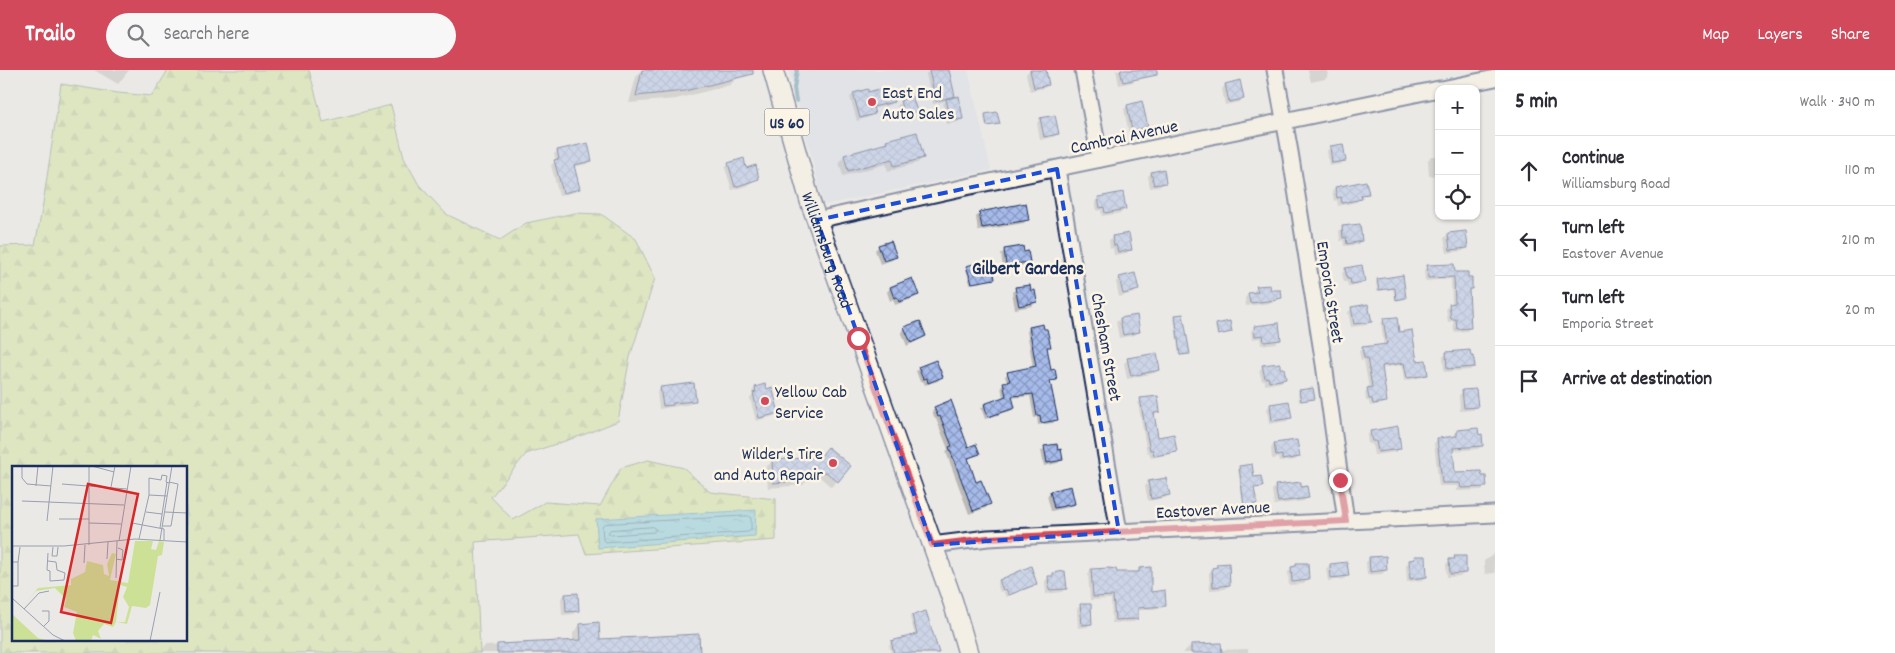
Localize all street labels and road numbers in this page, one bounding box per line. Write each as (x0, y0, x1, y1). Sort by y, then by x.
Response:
road number: US 60 (764, 108, 810, 136)
street label: Cambrai Avenue (1068, 115, 1181, 162)
street label: Williamsburg Road (793, 190, 857, 312)
street label: Emporia Street (1308, 240, 1349, 346)
street label: Chesham Street (1083, 291, 1126, 404)
street label: Eastover Avenue (1155, 496, 1271, 527)

